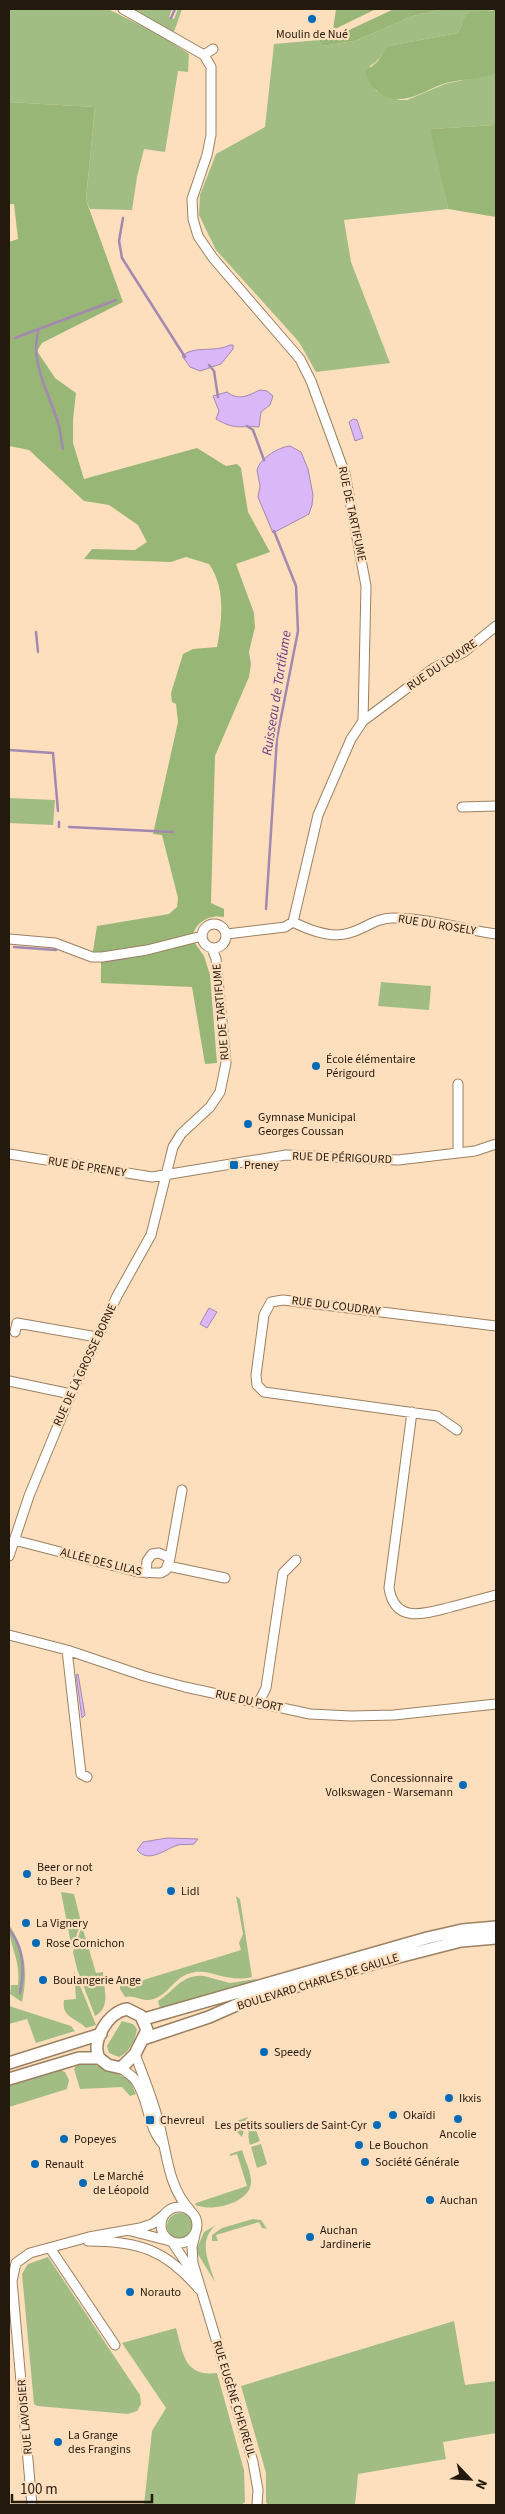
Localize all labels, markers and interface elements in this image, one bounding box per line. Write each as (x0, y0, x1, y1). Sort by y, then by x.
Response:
marker: Moulin de Nué (306, 13, 318, 25)
place label: Moulin de Nué (276, 26, 348, 43)
street label: RUE DE TARTIFUME (334, 465, 370, 563)
water label: Ruisseau de Tartifume (257, 629, 297, 757)
street label: RUE DU LOUVRE (404, 635, 480, 695)
street label: RUE DU ROSELY (397, 910, 478, 940)
street label: RUE DE TARTIFUME (208, 963, 234, 1061)
place label: École élémentaire Périgourd (326, 1051, 416, 1082)
marker: École élémentaire Périgourd (310, 1060, 322, 1072)
place label: Gymnase Municipal Georges Coussan (258, 1109, 356, 1140)
marker: Gymnase Municipal Georges Coussan (242, 1118, 254, 1130)
street label: RUE DE PÉRIGOURD (292, 1148, 392, 1168)
street label: RUE DE PRENEY (47, 1152, 128, 1182)
place label: Preney (244, 1157, 279, 1174)
marker: Preney (228, 1159, 240, 1171)
street label: RUE DU COUDRAY (291, 1292, 382, 1320)
street label: RUE DE LA GROSSE BORNE (49, 1301, 121, 1429)
street label: ALLÉE DES LILAS (58, 1544, 144, 1580)
street label: RUE DU PORT (214, 1686, 285, 1717)
place label: Concessionnaire Volkswagen - Warsemann (325, 1770, 453, 1801)
marker: Concessionnaire Volkswagen - Warsemann (457, 1779, 469, 1791)
place label: Beer or not to Beer ? (37, 1859, 93, 1890)
marker: Beer or not to Beer ? (21, 1868, 33, 1880)
place label: Lidl (181, 1883, 200, 1900)
marker: Lidl (165, 1885, 177, 1897)
place label: La Vignery (36, 1915, 88, 1932)
marker: La Vignery (20, 1917, 32, 1929)
place label: Rose Cornichon (46, 1935, 125, 1952)
marker: Rose Cornichon (30, 1937, 42, 1949)
street label: BOULEVARD CHARLES DE GAULLE (235, 1949, 401, 2015)
place label: Boulangerie Ange (53, 1972, 141, 1989)
marker: Boulangerie Ange (37, 1974, 49, 1986)
place label: Speedy (274, 2044, 312, 2061)
marker: Speedy (258, 2046, 270, 2058)
place label: Ikxis (459, 2090, 481, 2107)
marker: Ikxis (443, 2092, 455, 2104)
place label: Okaïdi (403, 2107, 435, 2124)
marker: Okaïdi (387, 2109, 399, 2121)
place label: Chevreul (160, 2112, 205, 2129)
marker: Ancolie (452, 2113, 464, 2125)
marker: Chevreul (144, 2114, 156, 2126)
place label: Les petits souliers de Saint-Cyr (215, 2117, 368, 2134)
marker: Les petits souliers de Saint-Cyr (371, 2119, 383, 2131)
place label: Ancolie (440, 2126, 476, 2143)
place label: Popeyes (74, 2131, 116, 2148)
marker: Popeyes (58, 2133, 70, 2145)
place label: Le Bouchon (369, 2137, 428, 2154)
marker: Le Bouchon (353, 2139, 365, 2151)
place label: Société Générale (375, 2154, 459, 2171)
place label: Renault (45, 2156, 84, 2173)
marker: Société Générale (359, 2156, 371, 2168)
marker: Renault (29, 2158, 41, 2170)
place label: Le Marché de Léopold (93, 2168, 149, 2199)
marker: Le Marché de Léopold (77, 2177, 89, 2189)
place label: Auchan (440, 2192, 478, 2209)
marker: Auchan (424, 2194, 436, 2206)
place label: Auchan Jardinerie (320, 2222, 371, 2253)
marker: Auchan Jardinerie (304, 2231, 316, 2243)
place label: Norauto (140, 2284, 181, 2301)
marker: Norauto (124, 2286, 136, 2298)
street label: RUE EUGÈNE CHEVREUL (208, 2338, 260, 2460)
street label: RUE LAVOISIER (13, 2379, 37, 2455)
place label: La Grange des Frangins (68, 2427, 131, 2458)
marker: La Grange des Frangins (52, 2436, 64, 2448)
north arrow (445, 2454, 495, 2504)
scale bar (12, 2472, 152, 2504)
text: N (470, 2476, 492, 2493)
text: 100 m (20, 2479, 58, 2500)

